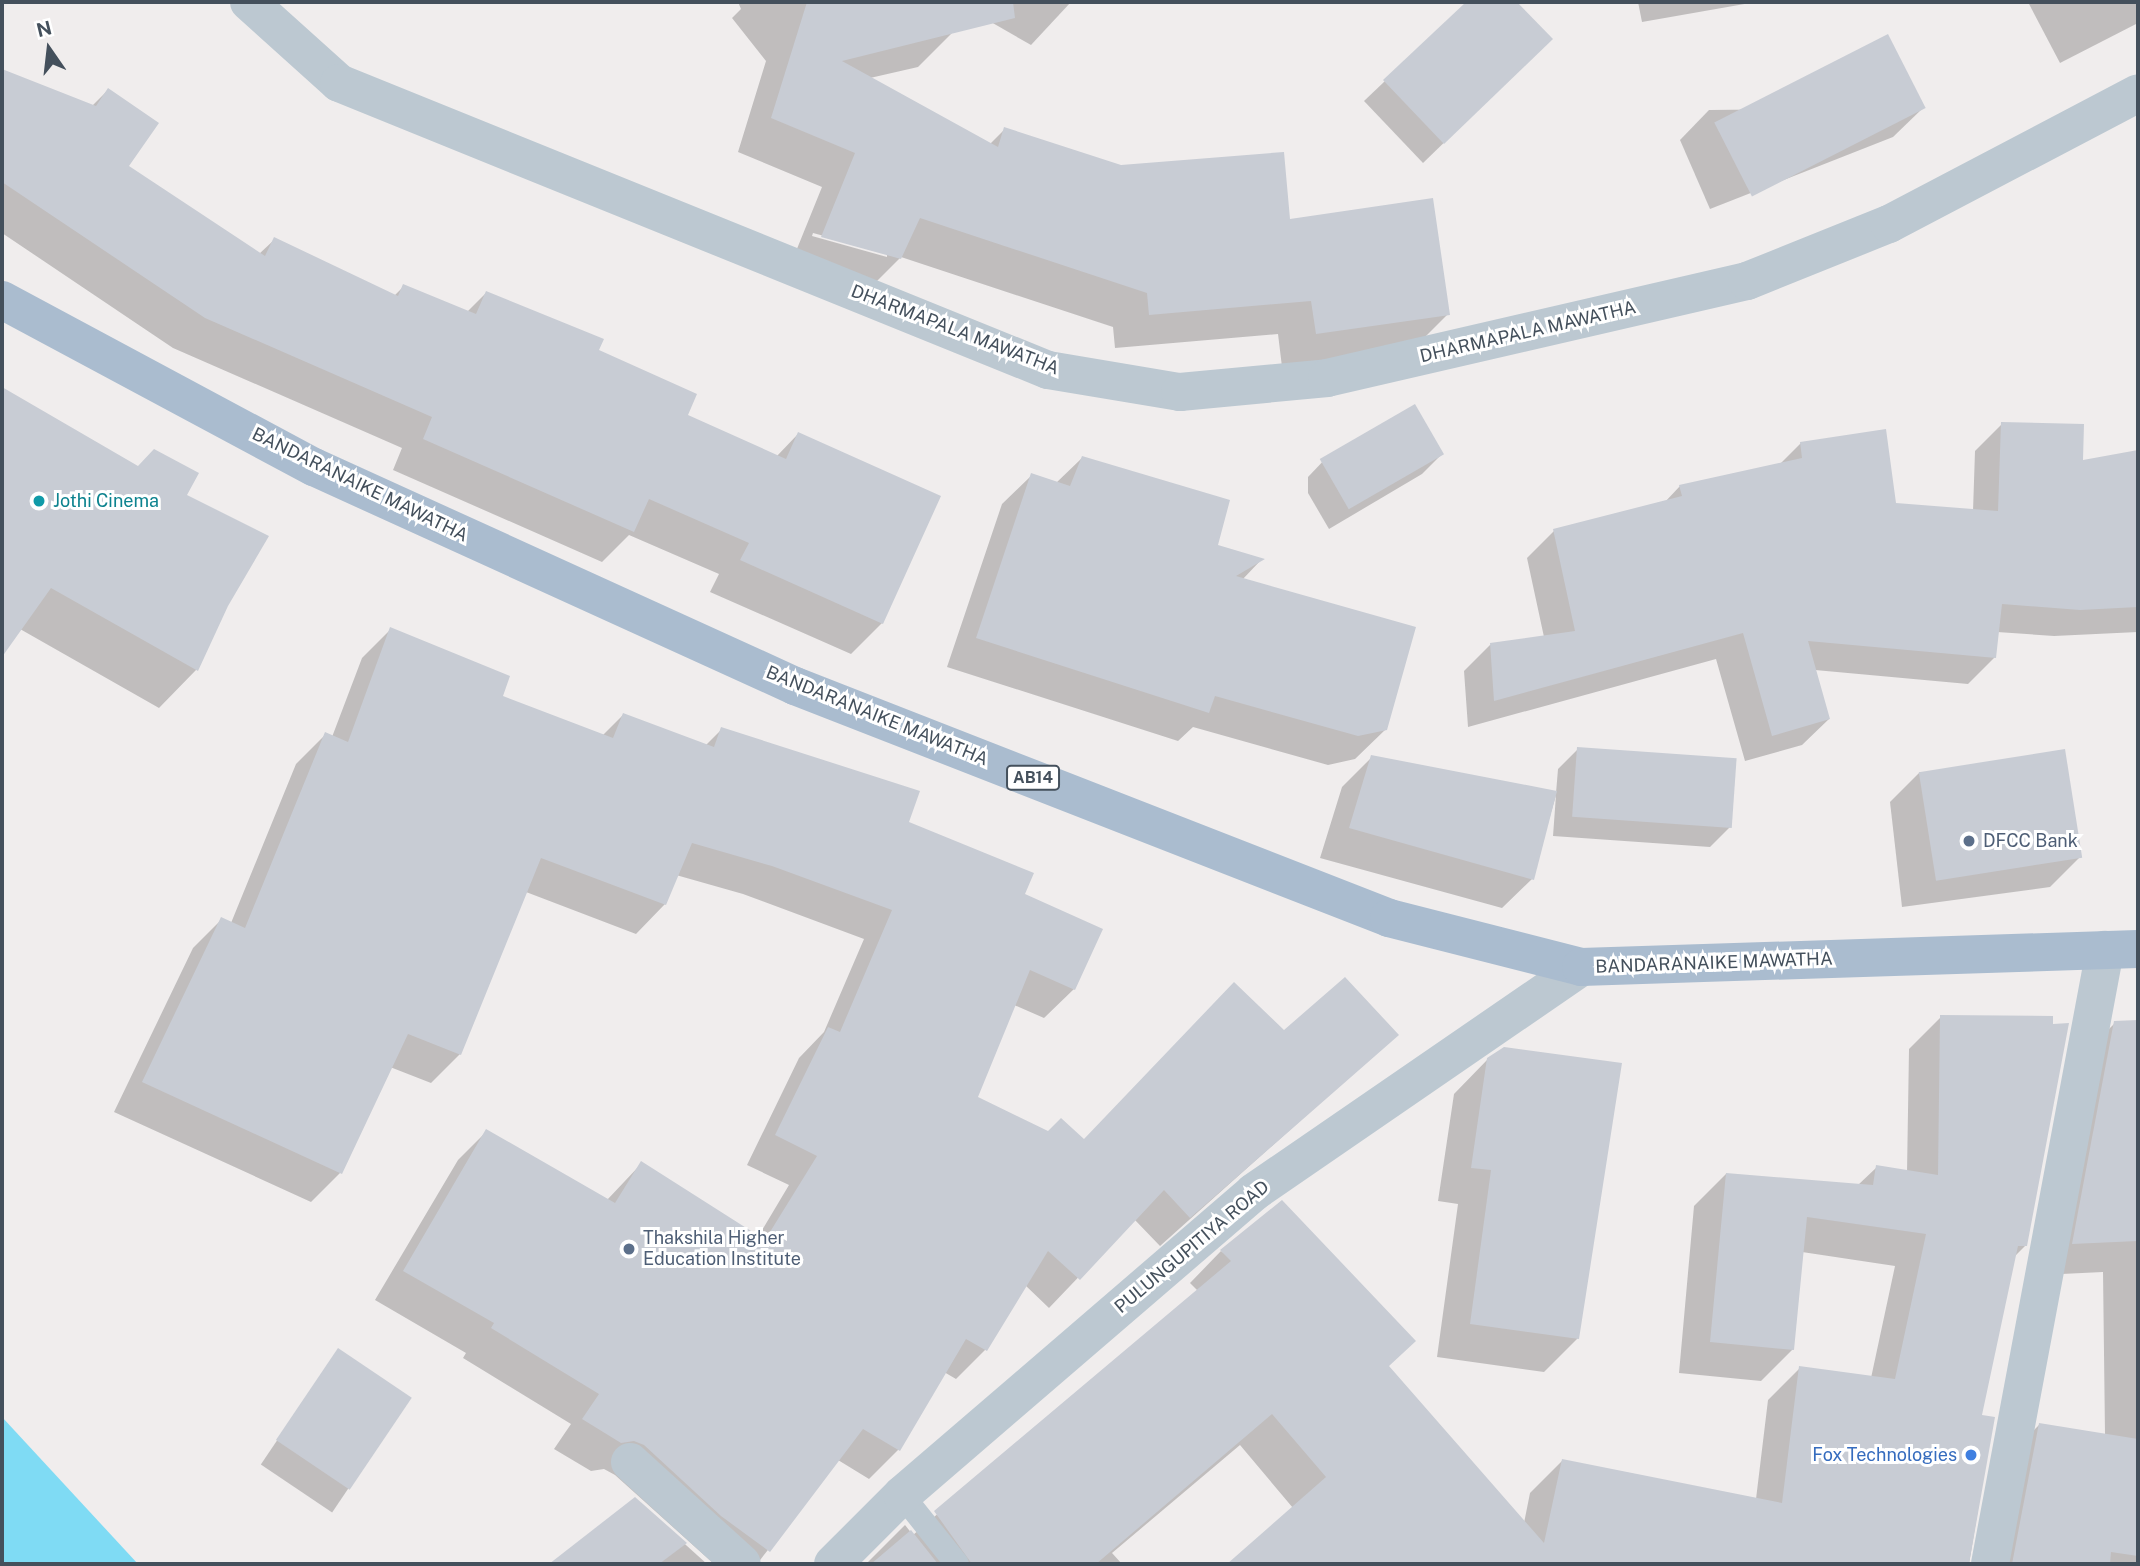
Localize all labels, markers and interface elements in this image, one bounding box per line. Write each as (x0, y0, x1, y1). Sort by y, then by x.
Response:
north arrow (14, 14, 84, 84)
text: N (34, 16, 54, 41)
street label: DHARMAPALA MAWATHA (848, 280, 1062, 380)
street label: DHARMAPALA MAWATHA (1418, 297, 1638, 367)
street label: BANDARANAIKE MAWATHA (248, 423, 472, 547)
place label: Jothi Cinema (53, 490, 159, 512)
marker: Jothi Cinema (31, 493, 47, 509)
street label: BANDARANAIKE MAWATHA (763, 661, 991, 771)
road number: AB14 (1005, 765, 1061, 790)
place label: DFCC Bank (1983, 830, 2078, 852)
marker: DFCC Bank (1961, 833, 1977, 849)
street label: BANDARANAIKE MAWATHA (1595, 948, 1833, 978)
street label: PULUNGUPITIYA ROAD (1110, 1176, 1274, 1318)
place label: Thakshila Higher Education Institute (643, 1228, 801, 1270)
marker: Thakshila Higher Education Institute (621, 1241, 637, 1257)
place label: Fox Technologies (1812, 1444, 1957, 1466)
marker: Fox Technologies (1963, 1447, 1979, 1463)

